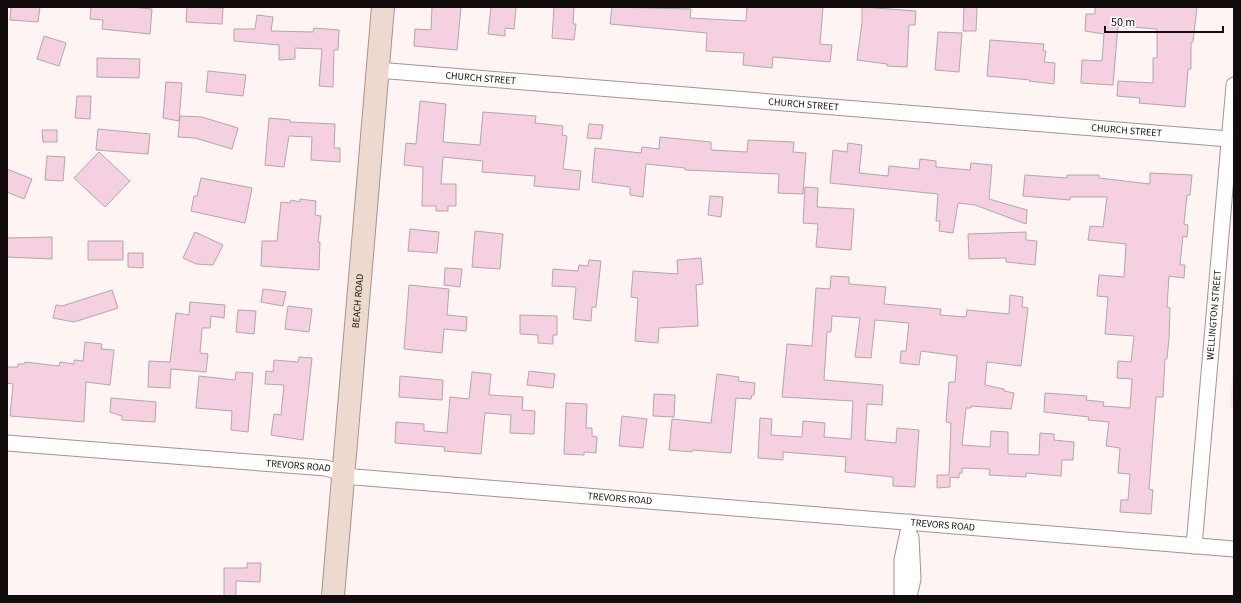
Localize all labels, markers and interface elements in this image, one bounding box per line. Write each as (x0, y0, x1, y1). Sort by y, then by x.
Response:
scale bar (1105, 8, 1223, 34)
text: 50 m (1111, 14, 1135, 31)
street label: CHURCH STREET (445, 69, 517, 88)
street label: CHURCH STREET (768, 95, 840, 114)
street label: CHURCH STREET (1091, 121, 1163, 141)
street label: WELLINGTON STREET (1203, 269, 1225, 361)
street label: BEACH ROAD (349, 273, 367, 329)
street label: TREVORS ROAD (265, 456, 332, 476)
street label: TREVORS ROAD (587, 489, 653, 508)
street label: TREVORS ROAD (910, 516, 976, 535)

